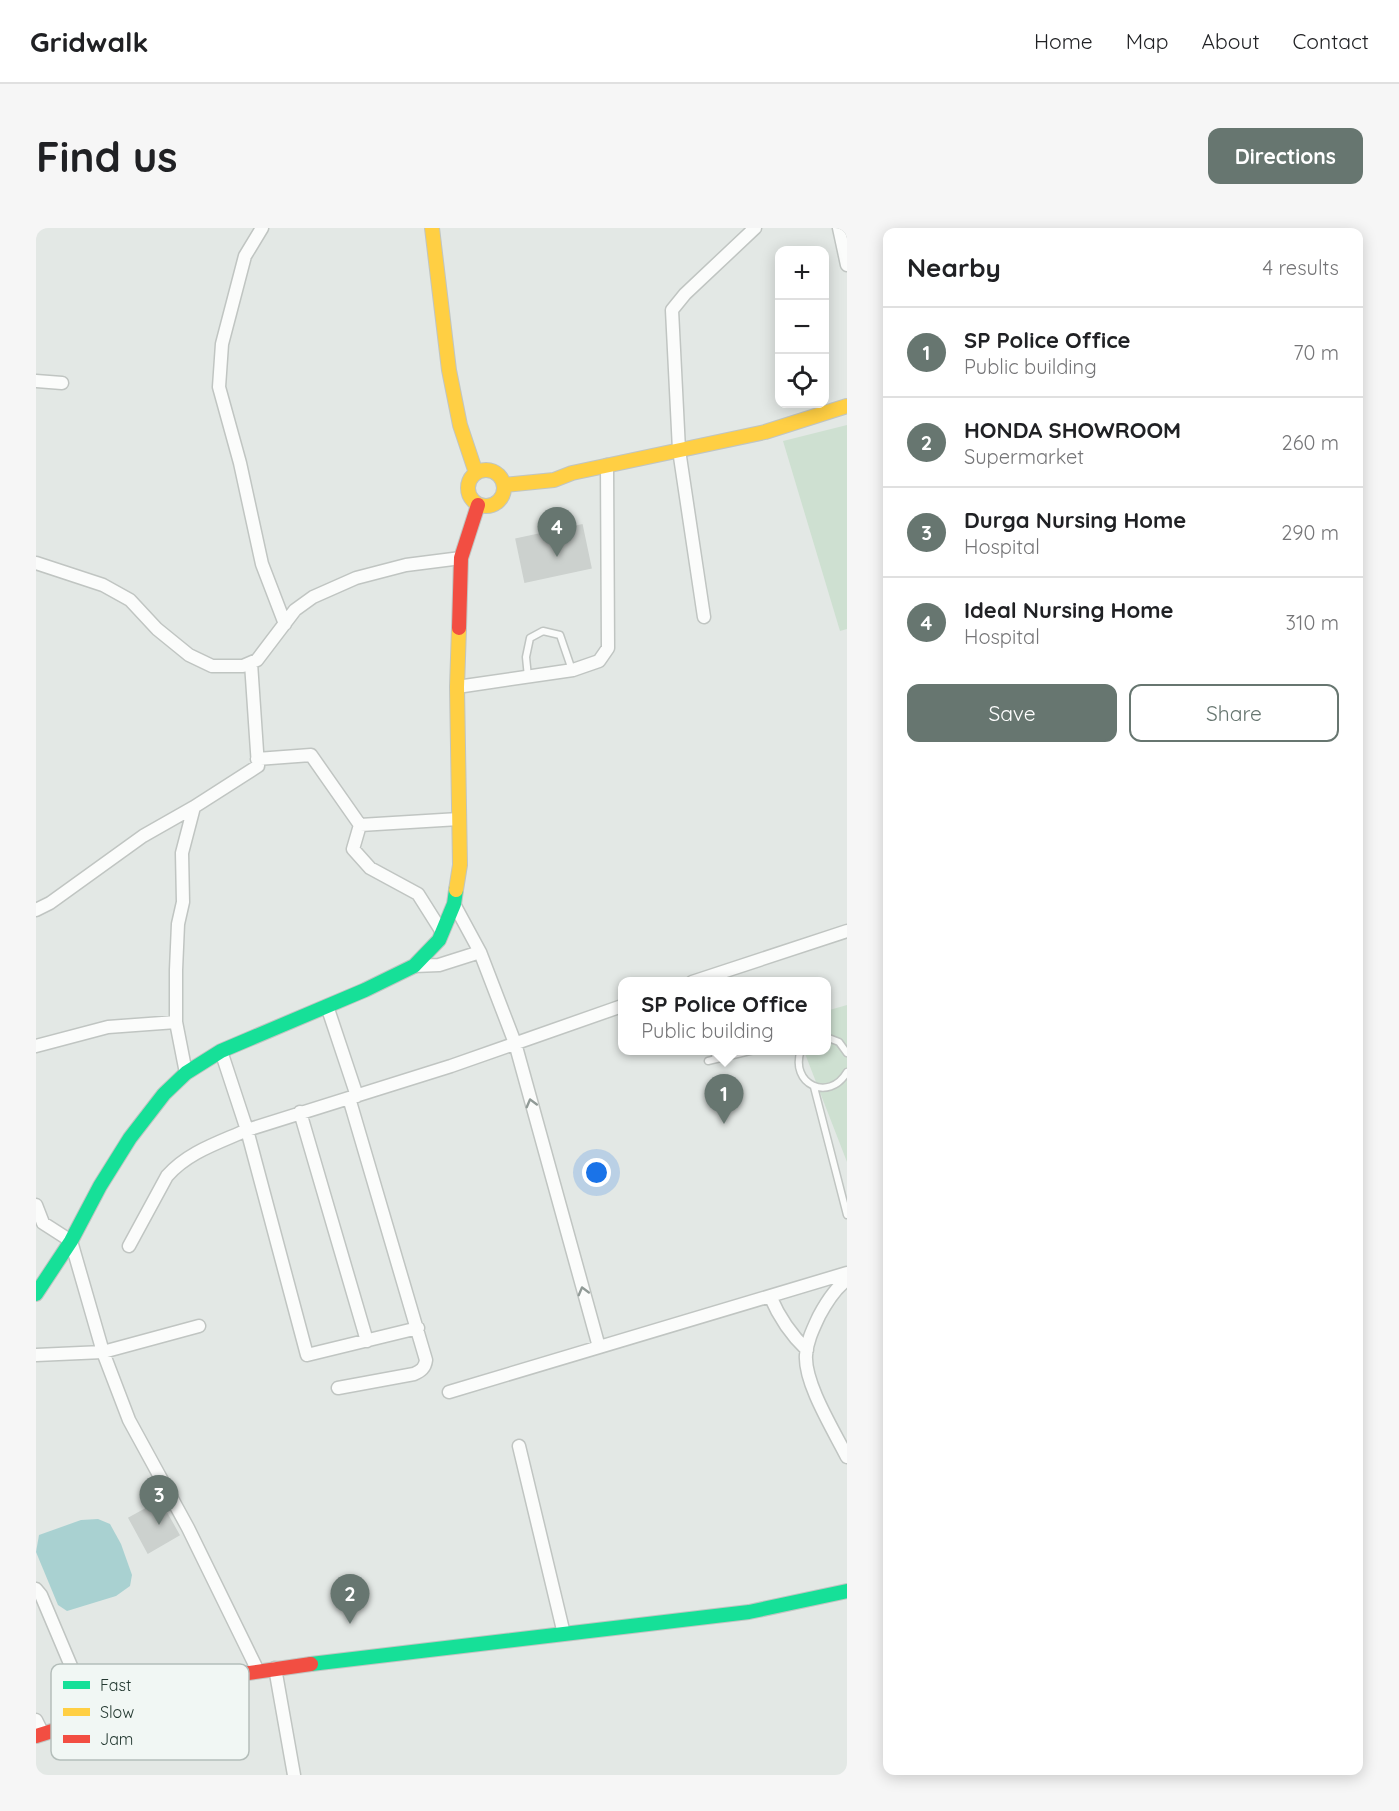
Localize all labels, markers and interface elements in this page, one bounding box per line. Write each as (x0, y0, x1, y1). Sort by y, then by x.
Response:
text: Gridwalk (30, 24, 149, 59)
text: Home (1034, 28, 1093, 54)
text: Map (1126, 28, 1169, 54)
text: About (1202, 28, 1260, 54)
text: Contact (1293, 28, 1369, 54)
button: Directions (1208, 128, 1363, 184)
text: Find us (36, 130, 178, 183)
map controls (775, 246, 829, 408)
button: + (775, 246, 829, 300)
text: Nearby (907, 251, 1001, 284)
text: 4 results (1263, 255, 1339, 280)
button: − (775, 300, 829, 354)
text: SP Police Office (964, 326, 1131, 354)
text: 1 (923, 340, 930, 365)
text: 70 m (1293, 340, 1339, 365)
button: locate (775, 354, 829, 408)
text: Public building (964, 354, 1097, 379)
text: HONDA SHOWROOM (964, 416, 1181, 444)
text: 2 (921, 430, 932, 455)
text: 260 m (1282, 430, 1339, 455)
text: Supermarket (964, 444, 1084, 469)
text: Durga Nursing Home (964, 506, 1186, 534)
pin: 4 (538, 508, 576, 557)
text: 3 (921, 520, 932, 545)
text: 290 m (1281, 520, 1339, 545)
text: Hospital (964, 534, 1040, 559)
text: Ideal Nursing Home (964, 596, 1173, 624)
text: 4 (921, 610, 932, 635)
text: 310 m (1286, 610, 1339, 635)
text: Hospital (964, 624, 1040, 649)
button: Save (907, 684, 1117, 742)
button: Share (1129, 684, 1339, 742)
popup (618, 977, 831, 1055)
text: SP Police Office (641, 990, 808, 1018)
text: Public building (641, 1018, 774, 1043)
pin: 1 (704, 1074, 744, 1124)
one-way arrow (526, 1098, 538, 1108)
your location (582, 1158, 611, 1187)
one-way arrow (578, 1286, 590, 1296)
pin: 3 (140, 1476, 178, 1525)
pin: 2 (330, 1574, 370, 1624)
legend (51, 1664, 249, 1760)
text: Fast (100, 1675, 131, 1695)
text: Slow (100, 1702, 134, 1722)
text: Jam (100, 1729, 133, 1749)

